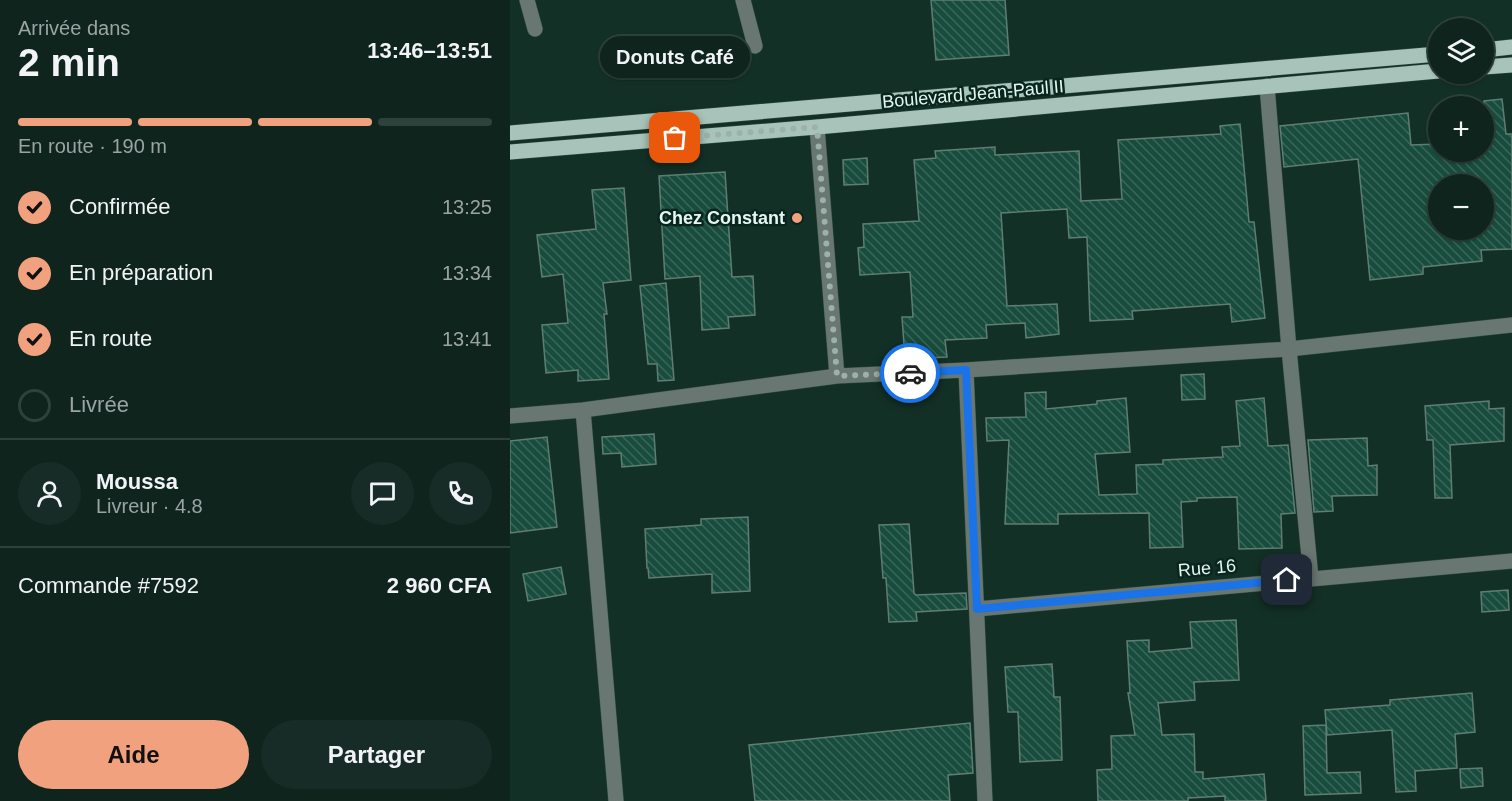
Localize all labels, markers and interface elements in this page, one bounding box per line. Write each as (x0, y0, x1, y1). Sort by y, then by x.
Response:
text: Arrivée dans (18, 17, 130, 39)
map controls (1428, 18, 1494, 240)
button: layers (1428, 18, 1494, 84)
callout: Donuts Café (600, 36, 750, 78)
text: 13:46–13:51 (367, 38, 492, 63)
text: 2 min (18, 41, 120, 84)
text: Donuts Café (616, 46, 734, 68)
street label: Boulevard Jean-Paul II (881, 76, 1065, 112)
button: + (1428, 96, 1494, 162)
pin (649, 112, 700, 163)
icon: bag (658, 121, 691, 154)
text: En route · 190 m (18, 135, 167, 157)
button: − (1428, 174, 1494, 240)
icon: check (18, 191, 51, 224)
text: Confirmée (69, 194, 170, 219)
text: 13:25 (442, 196, 492, 218)
place label: Chez Constant (659, 208, 785, 228)
marker: Chez Constant (790, 211, 804, 225)
icon: check (18, 257, 51, 290)
text: En préparation (69, 260, 213, 285)
text: 13:34 (442, 262, 492, 284)
icon: check (18, 323, 51, 356)
text: En route (69, 326, 152, 351)
text: 13:41 (442, 328, 492, 350)
courier (880, 343, 940, 403)
icon: car (894, 357, 927, 390)
text: Livrée (69, 392, 129, 417)
button: person (18, 462, 81, 525)
button: chat (351, 462, 414, 525)
button: phone (429, 462, 492, 525)
text: Moussa (96, 469, 178, 494)
text: Livreur · 4.8 (96, 495, 203, 517)
pin (1261, 554, 1312, 605)
street label: Rue 16 (1177, 556, 1237, 580)
icon: home (1270, 563, 1303, 596)
text: Commande #7592 (18, 573, 199, 598)
text: 2 960 CFA (387, 573, 492, 598)
button: Aide (18, 720, 249, 789)
button: Partager (261, 720, 492, 789)

